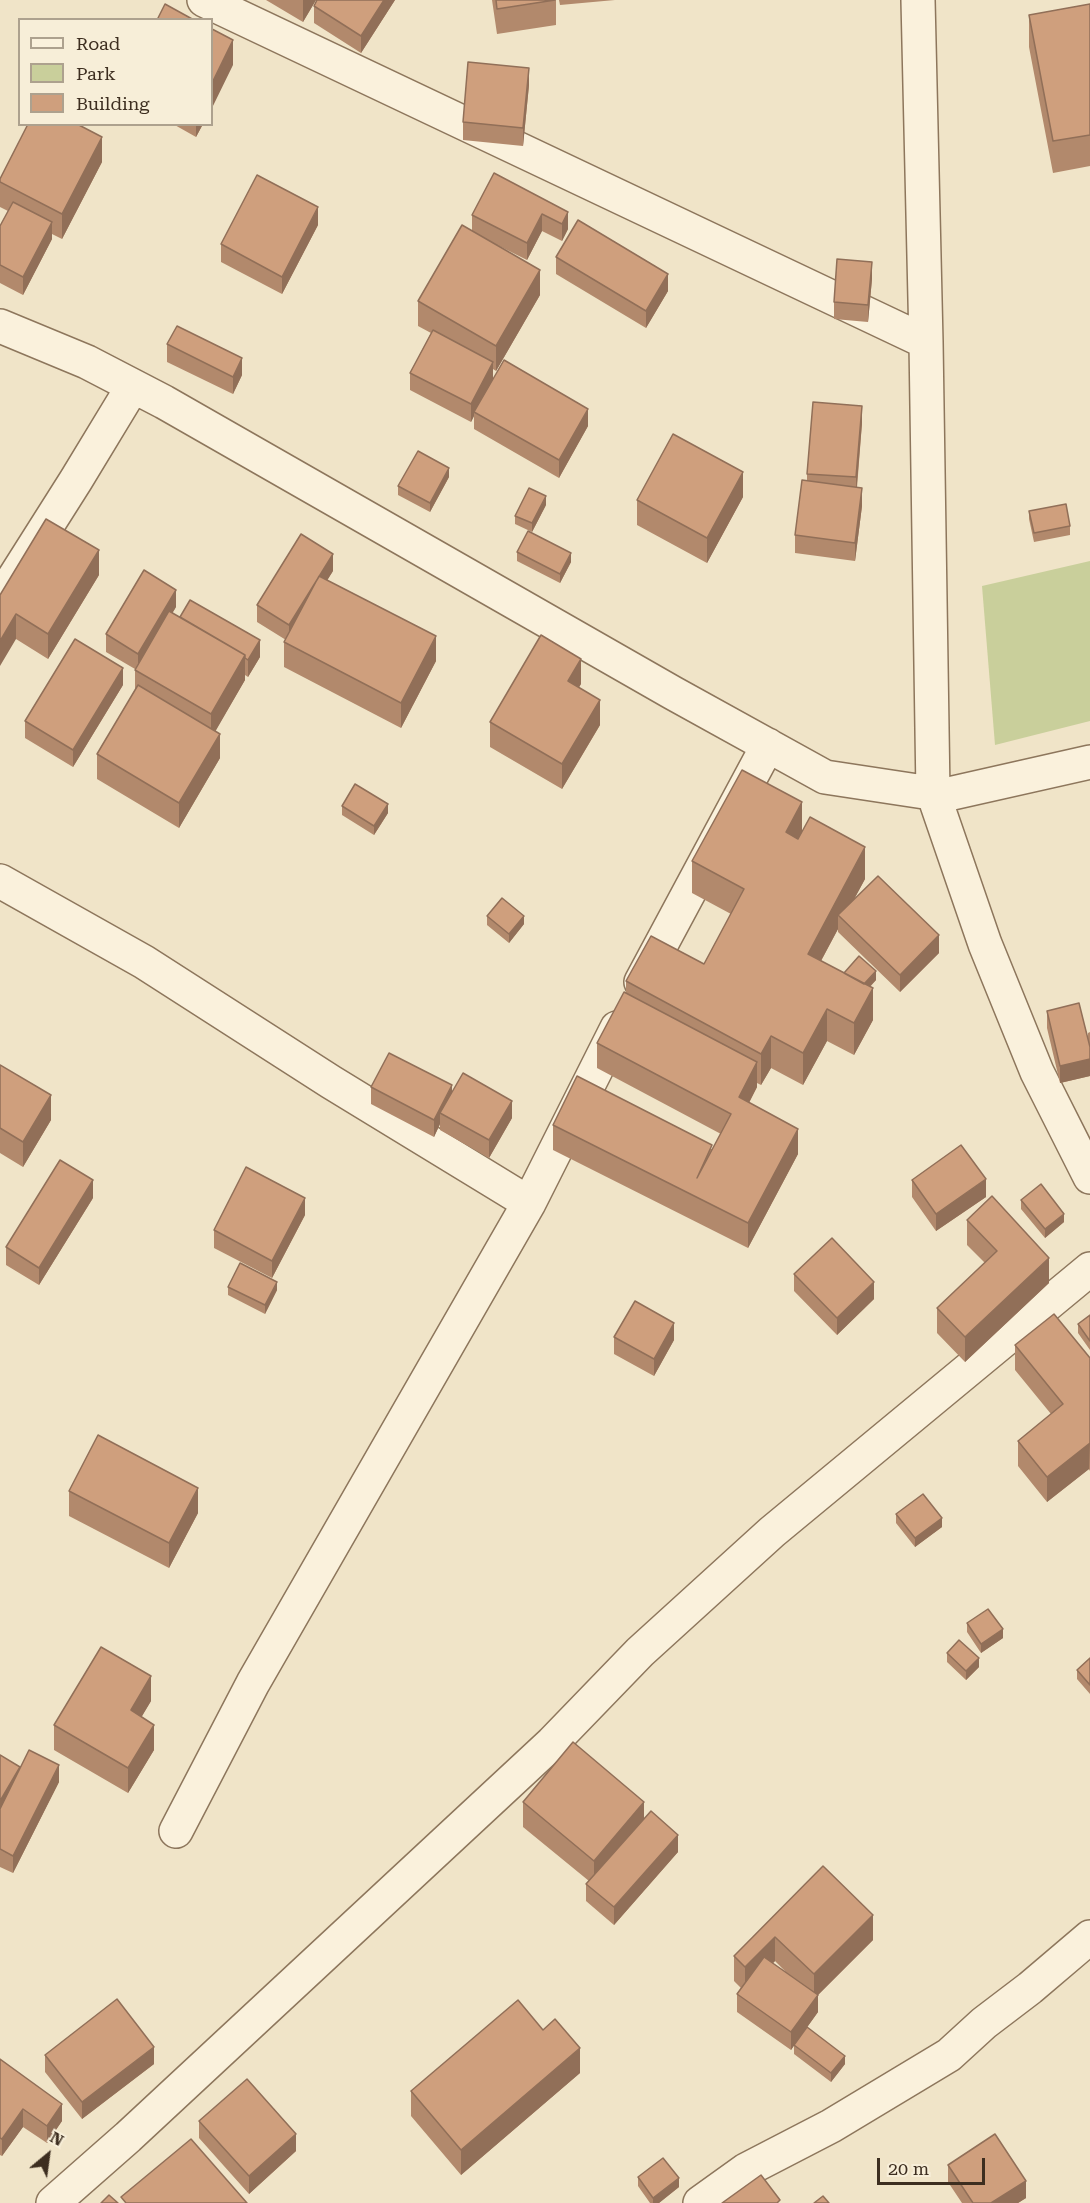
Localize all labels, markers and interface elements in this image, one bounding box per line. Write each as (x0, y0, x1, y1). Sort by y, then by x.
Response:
legend (18, 18, 213, 126)
text: Road (76, 33, 120, 54)
text: Park (76, 63, 116, 84)
text: Building (76, 93, 150, 114)
north arrow (18, 2125, 78, 2185)
text: N (47, 2128, 67, 2150)
scale bar (880, 2146, 988, 2184)
text: 20 m (888, 2158, 929, 2179)

